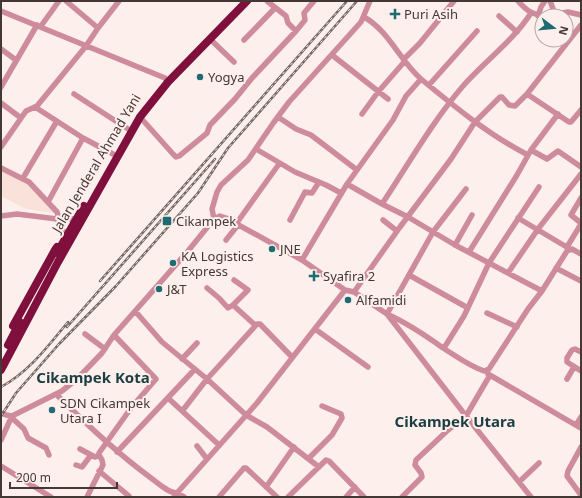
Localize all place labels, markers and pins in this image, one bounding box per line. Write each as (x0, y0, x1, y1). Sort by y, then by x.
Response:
place label: Puri Asih (404, 5, 458, 23)
marker: Puri Asih (389, 8, 401, 20)
place label: Yogya (208, 68, 245, 86)
marker: Yogya (195, 72, 205, 82)
place label: Cikampek (176, 212, 236, 230)
marker: Cikampek (161, 215, 173, 227)
place label: JNE (278, 240, 301, 258)
marker: JNE (267, 244, 277, 254)
place label: KA Logistics Express (181, 247, 254, 280)
marker: KA Logistics Express (168, 258, 178, 268)
place label: Syafira 2 (323, 267, 375, 285)
marker: Syafira 2 (308, 270, 320, 282)
place label: J&T (165, 280, 187, 298)
marker: J&T (154, 284, 164, 294)
place label: Alfamidi (356, 291, 406, 309)
marker: Alfamidi (343, 295, 353, 305)
place label: SDN Cikampek Utara I (60, 394, 150, 427)
marker: SDN Cikampek Utara I (47, 405, 57, 415)

